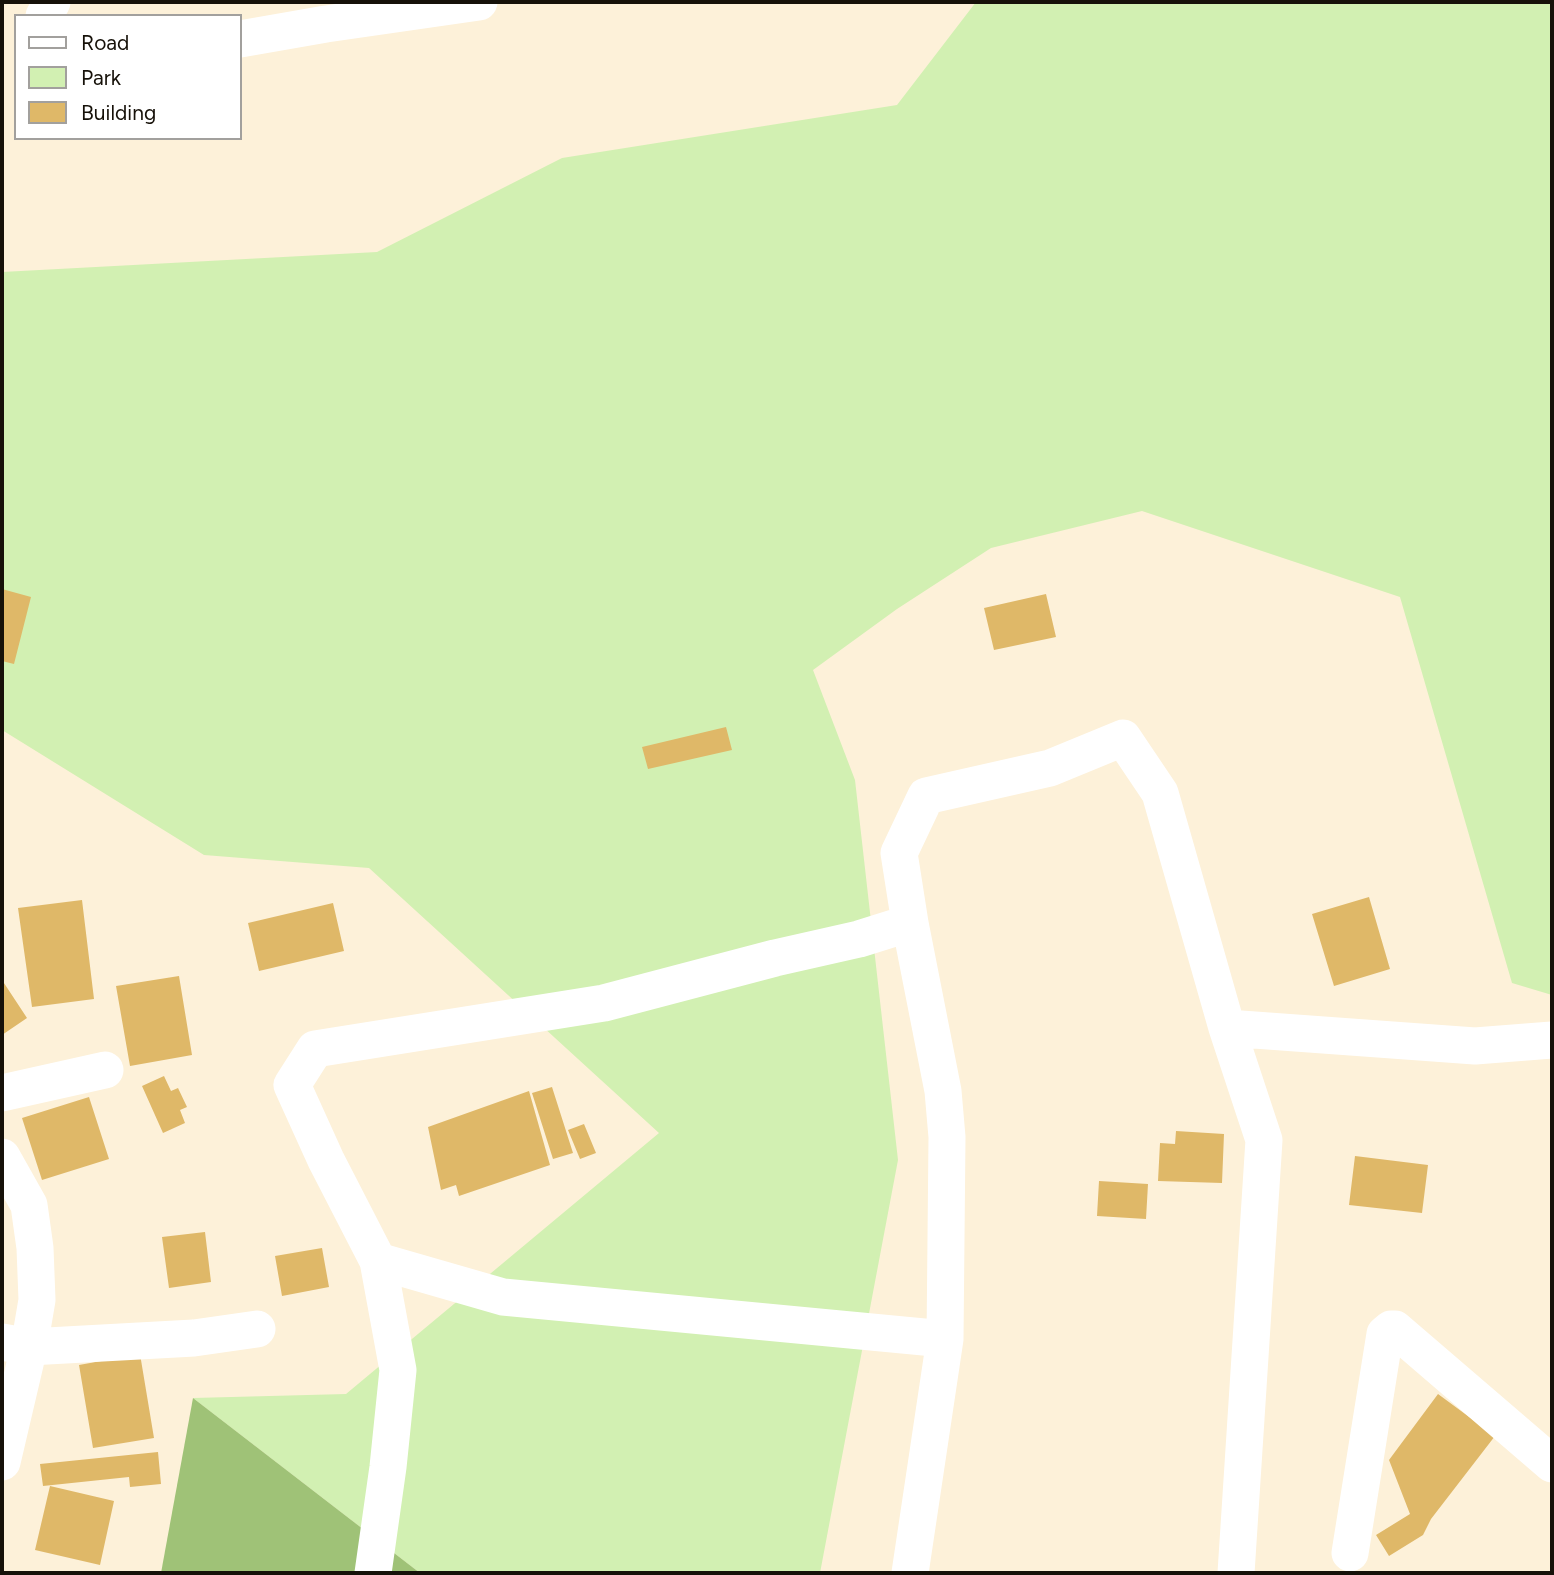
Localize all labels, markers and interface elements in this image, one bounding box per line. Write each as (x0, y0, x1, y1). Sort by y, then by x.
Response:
legend (14, 14, 242, 140)
text: Road (81, 30, 129, 55)
text: Park (81, 65, 121, 90)
text: Building (81, 100, 156, 125)

